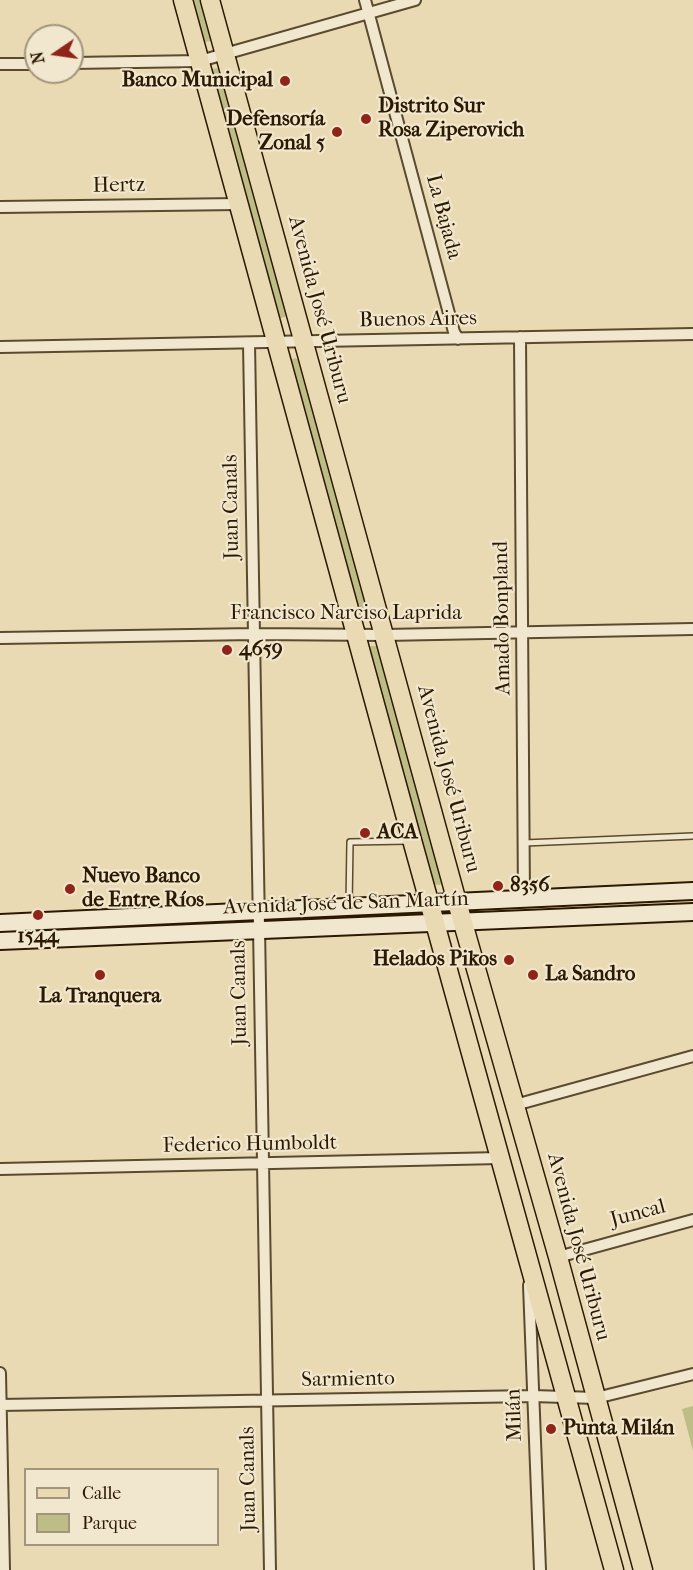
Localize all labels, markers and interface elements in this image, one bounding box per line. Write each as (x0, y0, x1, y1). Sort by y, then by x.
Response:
north arrow (24, 24, 84, 84)
text: N (27, 50, 49, 66)
place label: Banco Municipal (122, 68, 273, 94)
marker: Banco Municipal (278, 74, 292, 88)
place label: Distrito Sur Rosa Ziperovich (378, 94, 524, 144)
place label: Defensoría Zonal 5 (226, 107, 325, 157)
marker: Distrito Sur Rosa Ziperovich (359, 112, 373, 126)
marker: Defensoría Zonal 5 (330, 125, 344, 139)
street label: La Bajada (420, 172, 466, 262)
street label: Hertz (92, 173, 146, 199)
street label: Avenida José Uriburu (282, 213, 356, 407)
street label: Buenos Aires (359, 306, 477, 334)
street label: Juan Canals (218, 454, 246, 560)
street label: Amado Bonpland (489, 541, 517, 695)
street label: Francisco Narciso Laprida (230, 601, 462, 627)
place label: 4659 (239, 637, 283, 663)
marker: 4659 (220, 643, 234, 657)
street label: Avenida José Uriburu (411, 682, 485, 876)
place label: ACA (377, 820, 418, 846)
marker: ACA (358, 826, 372, 840)
place label: Nuevo Banco de Entre Ríos (82, 864, 204, 914)
place label: 8356 (510, 873, 550, 899)
marker: 8356 (491, 879, 505, 893)
marker: Nuevo Banco de Entre Ríos (63, 882, 77, 896)
street label: Avenida José de San Martín (223, 887, 469, 921)
marker: 1544 (31, 908, 45, 922)
place label: 1544 (17, 924, 59, 950)
street label: Juan Canals (226, 940, 254, 1046)
place label: Helados Pikos (373, 947, 497, 973)
marker: Helados Pikos (502, 953, 516, 967)
place label: La Sandro (545, 962, 635, 988)
marker: La Tranquera (93, 968, 107, 982)
marker: La Sandro (526, 968, 540, 982)
place label: La Tranquera (39, 984, 161, 1010)
street label: Federico Humboldt (163, 1131, 337, 1159)
street label: Avenida José Uriburu (541, 1150, 615, 1344)
street label: Juncal (608, 1195, 668, 1233)
street label: Sarmiento (301, 1367, 395, 1393)
street label: Milán (501, 1388, 529, 1442)
place label: Punta Milán (563, 1416, 674, 1442)
marker: Punta Milán (544, 1422, 558, 1436)
street label: Juan Canals (235, 1426, 263, 1532)
legend (24, 1468, 219, 1546)
text: Calle (82, 1483, 121, 1504)
text: Parque (82, 1513, 137, 1534)

